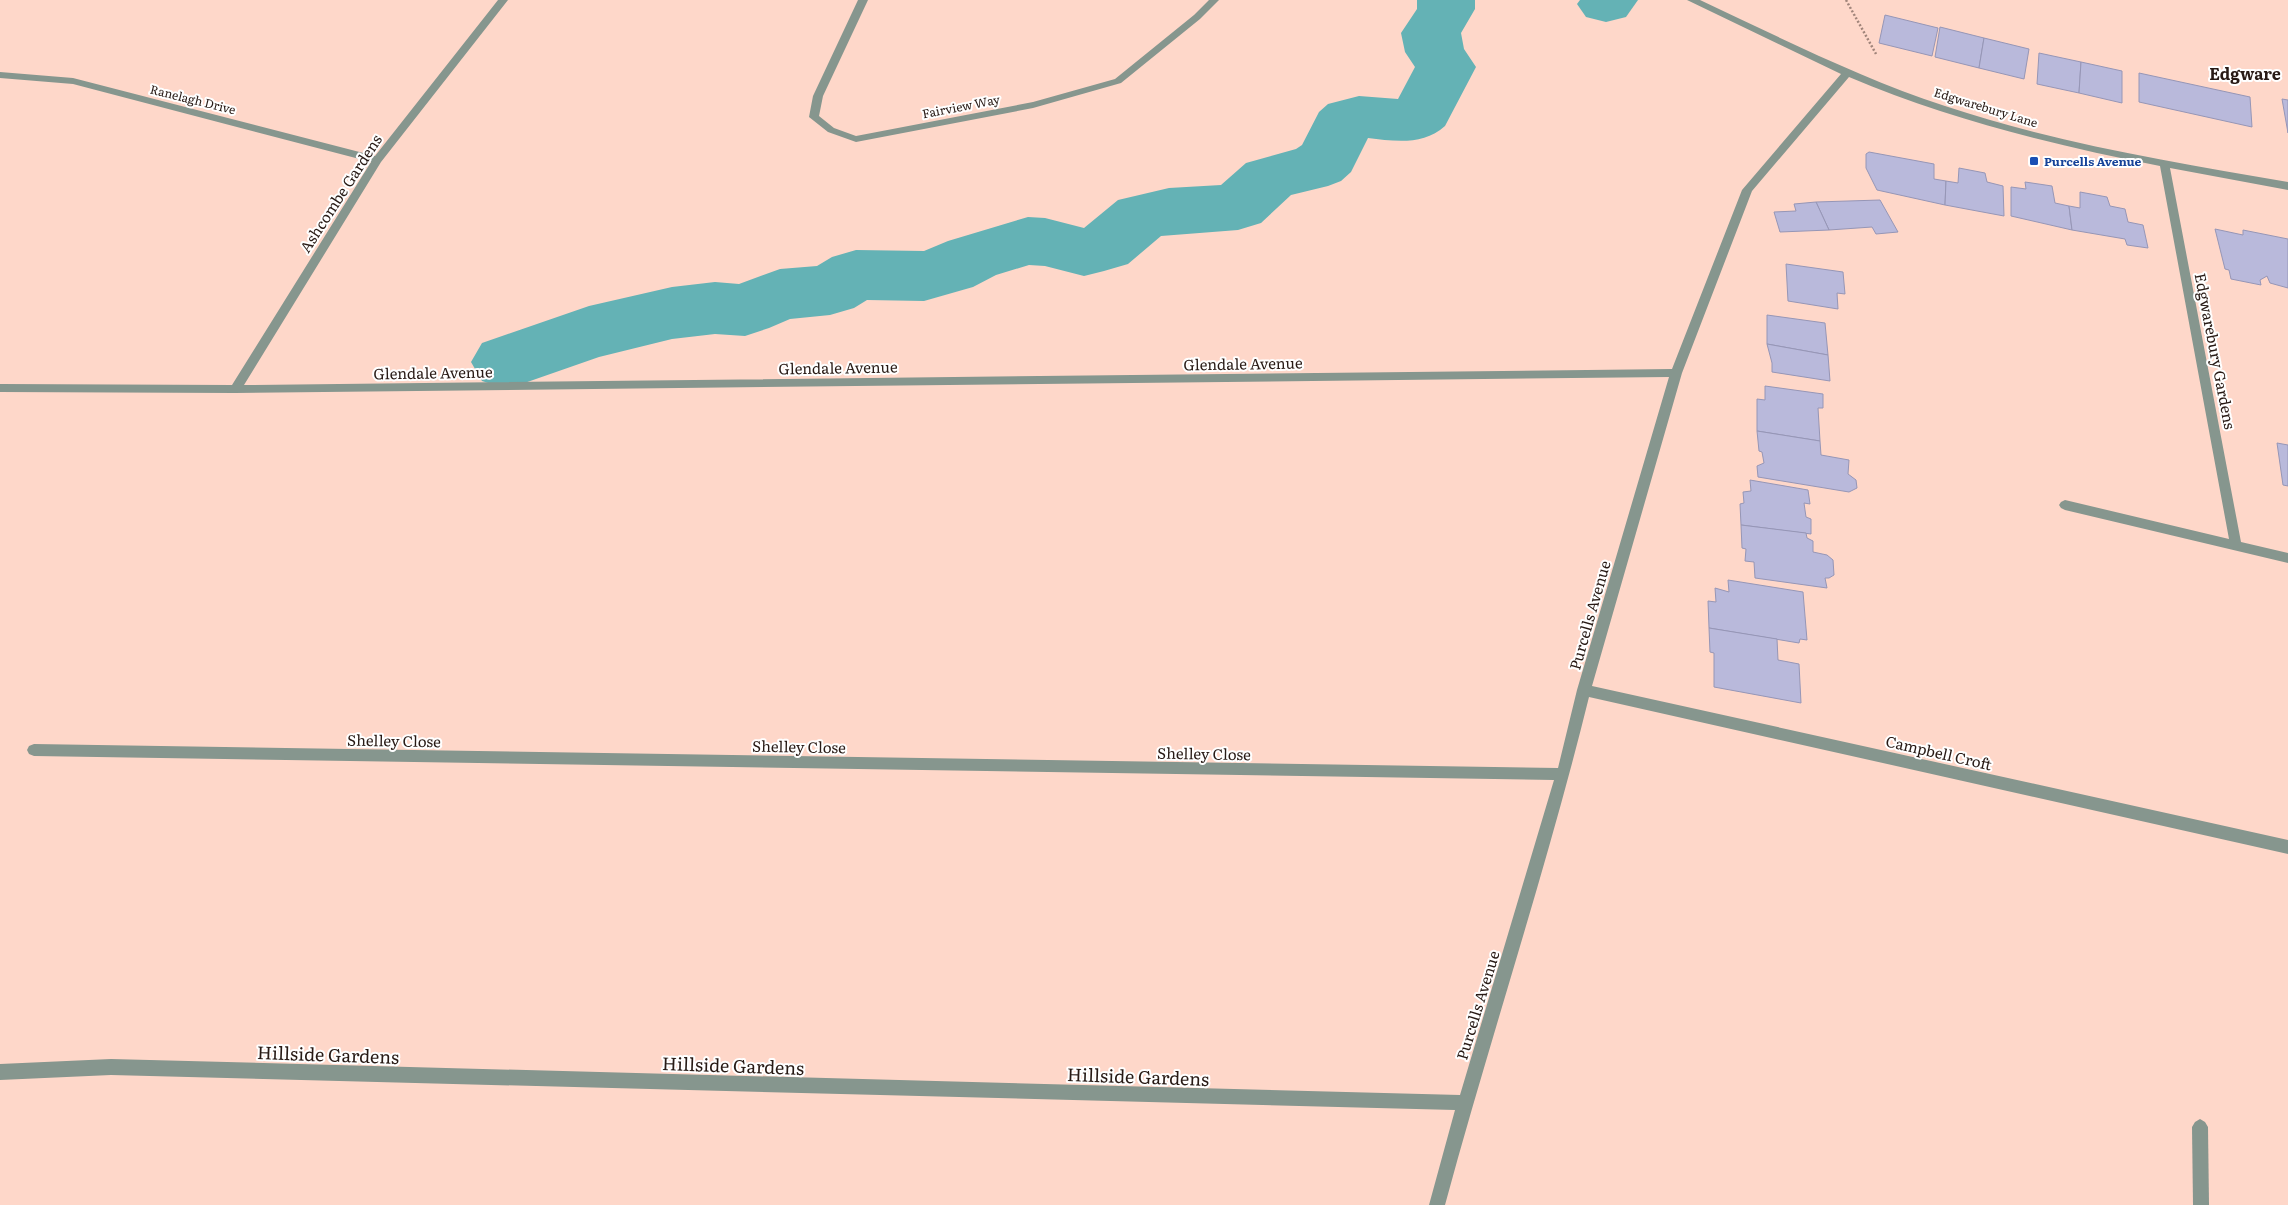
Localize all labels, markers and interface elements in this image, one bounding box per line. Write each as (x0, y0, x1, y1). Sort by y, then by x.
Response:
district label: Edgware (2209, 61, 2281, 85)
street label: Ranelagh Drive (148, 80, 238, 118)
street label: Edgwarebury Lane (1932, 83, 2040, 131)
street label: Fairview Way (921, 90, 1001, 122)
street label: Ashcombe Gardens (293, 129, 387, 257)
place label: Purcells Avenue (2044, 152, 2142, 170)
marker: Purcells Avenue (2028, 155, 2040, 167)
street label: Edgwarebury Gardens (2190, 271, 2242, 431)
street label: Glendale Avenue (1183, 350, 1303, 376)
street label: Glendale Avenue (778, 354, 898, 380)
street label: Glendale Avenue (373, 359, 493, 385)
street label: Purcells Avenue (1562, 557, 1616, 672)
street label: Shelley Close (347, 728, 441, 752)
street label: Campbell Croft (1884, 729, 1994, 775)
street label: Shelley Close (752, 734, 846, 758)
street label: Shelley Close (1157, 741, 1251, 765)
street label: Purcells Avenue (1449, 947, 1505, 1062)
street label: Hillside Gardens (256, 1038, 400, 1070)
street label: Hillside Gardens (661, 1049, 805, 1081)
street label: Hillside Gardens (1066, 1060, 1210, 1092)

